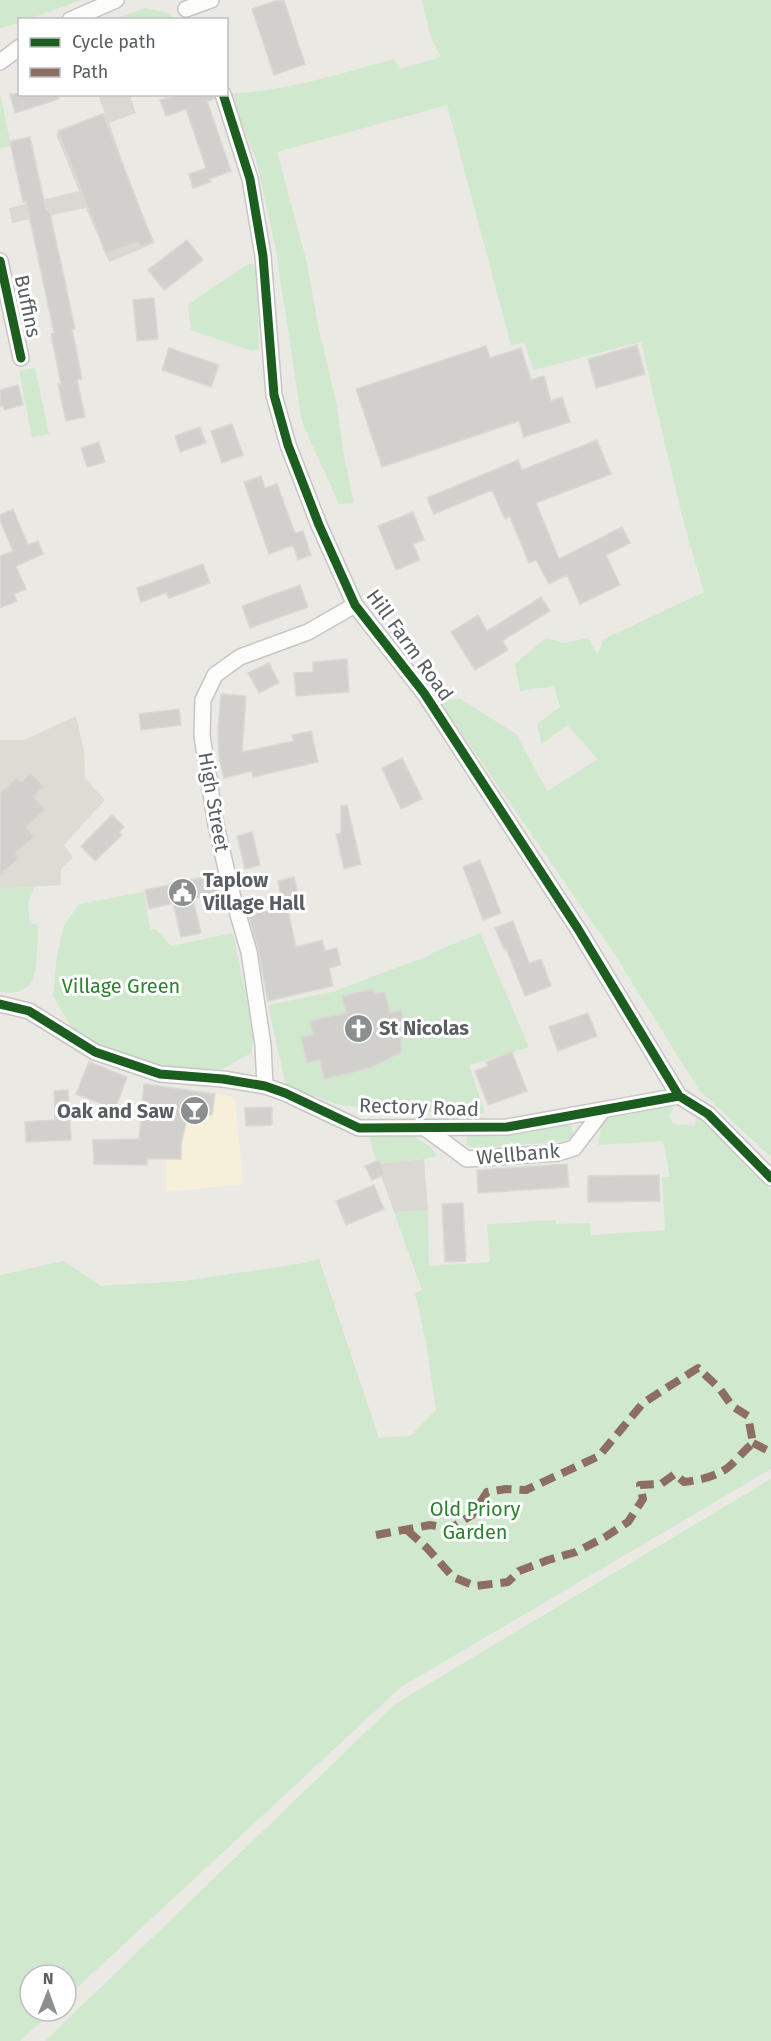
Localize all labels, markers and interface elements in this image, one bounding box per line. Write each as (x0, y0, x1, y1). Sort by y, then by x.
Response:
legend (18, 18, 228, 96)
text: Cycle path (72, 31, 156, 53)
text: Path (72, 61, 108, 83)
street label: Buffins (10, 273, 46, 339)
street label: Hill Farm Road (361, 585, 459, 705)
street label: High Street (193, 750, 235, 855)
place label: Taplow Village Hall (202, 868, 305, 915)
public building icon: Taplow Village Hall (166, 876, 198, 908)
park label: Village Green (62, 974, 180, 998)
church icon: St Nicolas (342, 1012, 374, 1044)
place label: St Nicolas (379, 1016, 469, 1040)
street label: Rectory Road (359, 1093, 479, 1121)
bar icon: Oak and Saw (179, 1095, 211, 1127)
place label: Oak and Saw (57, 1099, 174, 1123)
street label: Wellbank (475, 1138, 561, 1170)
park label: Old Priory Garden (430, 1497, 520, 1544)
north arrow (18, 1963, 78, 2023)
text: N (43, 1969, 54, 1988)

